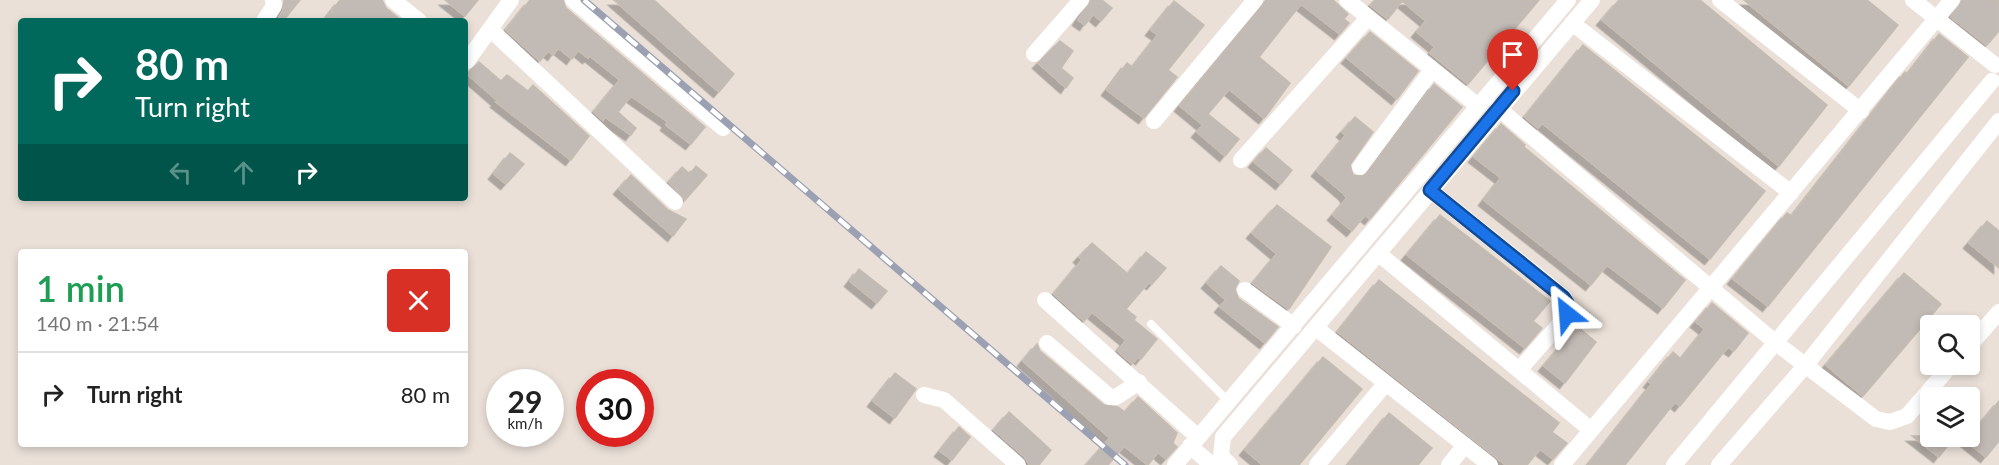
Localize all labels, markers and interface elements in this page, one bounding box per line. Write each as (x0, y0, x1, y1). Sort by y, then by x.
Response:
pin (1487, 29, 1538, 91)
icon: arrive (1496, 38, 1529, 71)
text: 80 m (135, 39, 229, 89)
icon: right (36, 42, 114, 120)
text: Turn right (135, 90, 250, 123)
icon: left (164, 156, 197, 189)
icon: ahead (227, 156, 260, 189)
icon: right (290, 156, 323, 189)
text: 1 min (36, 266, 125, 310)
button: close (387, 269, 450, 332)
position arrow (1535, 282, 1599, 346)
text: 140 m · 21:54 (36, 311, 159, 335)
map controls (1920, 315, 1980, 447)
button: search (1920, 315, 1980, 375)
speed limit sign: 30 (576, 369, 654, 447)
icon: right (36, 378, 69, 411)
text: Turn right (87, 381, 182, 408)
text: 80 m (401, 381, 450, 408)
text: 29 (508, 383, 542, 419)
button: layers (1920, 387, 1980, 447)
text: km/h (507, 414, 543, 432)

